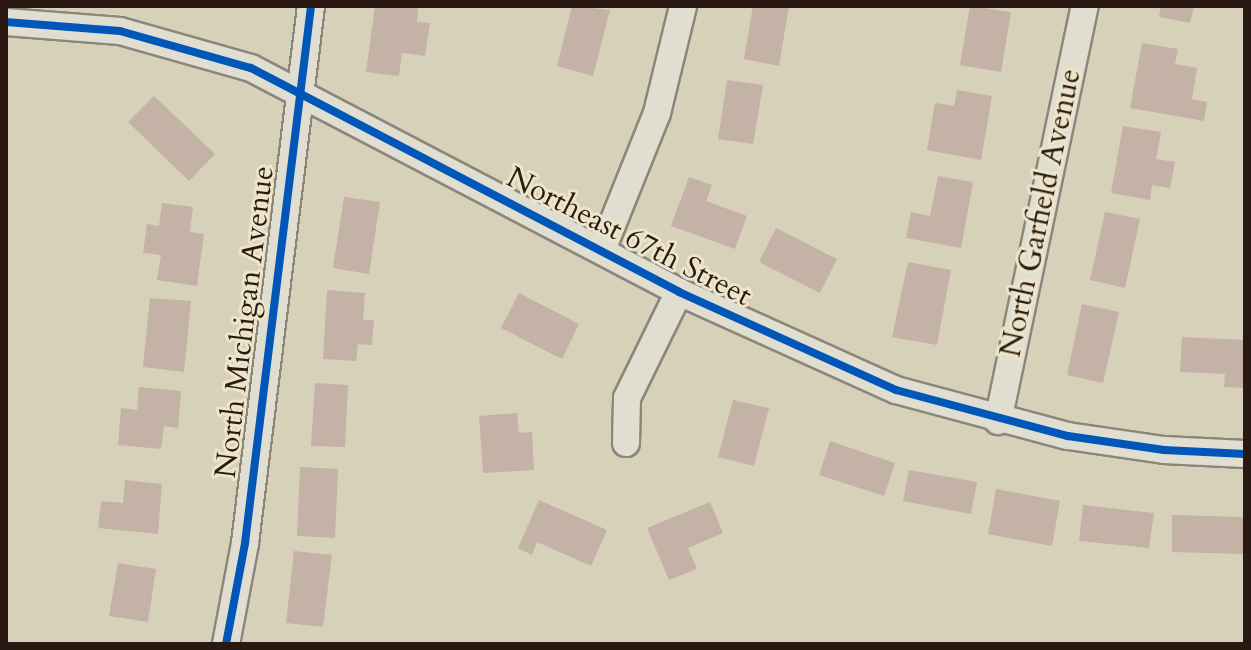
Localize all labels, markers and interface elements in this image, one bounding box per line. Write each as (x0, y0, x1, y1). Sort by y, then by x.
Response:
street label: North Garfield Avenue (993, 66, 1089, 360)
street label: Northeast 67th Street (501, 160, 757, 314)
street label: North Michigan Avenue (208, 164, 282, 480)

